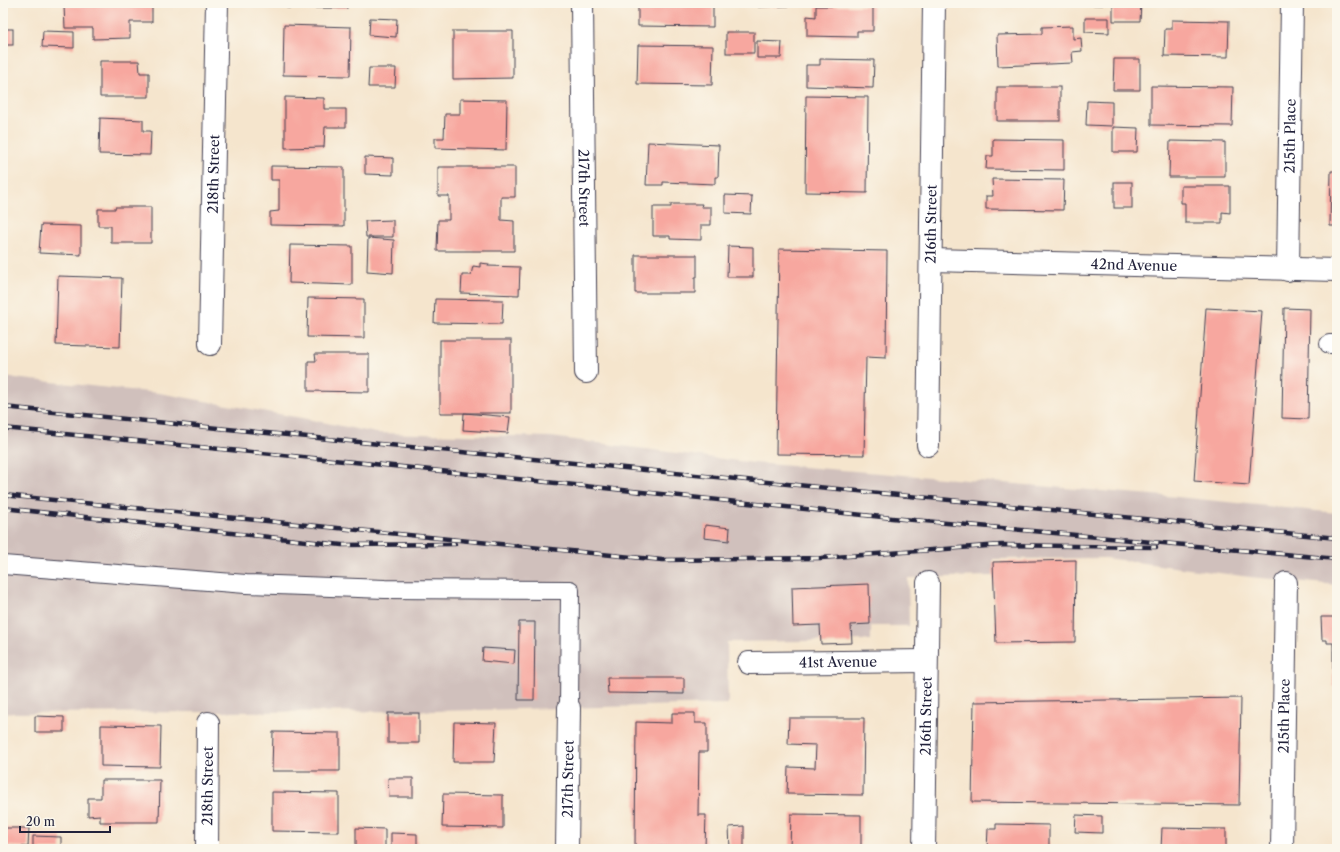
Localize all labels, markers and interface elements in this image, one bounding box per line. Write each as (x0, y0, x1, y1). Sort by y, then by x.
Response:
street label: 215th Place (1280, 98, 1300, 174)
street label: 218th Street (204, 134, 223, 214)
street label: 217th Street (575, 149, 593, 227)
street label: 216th Street (921, 184, 941, 264)
street label: 42nd Avenue (1091, 255, 1178, 275)
street label: 41st Avenue (799, 653, 877, 671)
street label: 216th Street (916, 676, 936, 756)
street label: 215th Place (1274, 678, 1294, 754)
street label: 217th Street (558, 740, 578, 818)
street label: 218th Street (198, 746, 217, 826)
scale bar (20, 808, 110, 834)
text: 20 m (26, 814, 55, 829)

